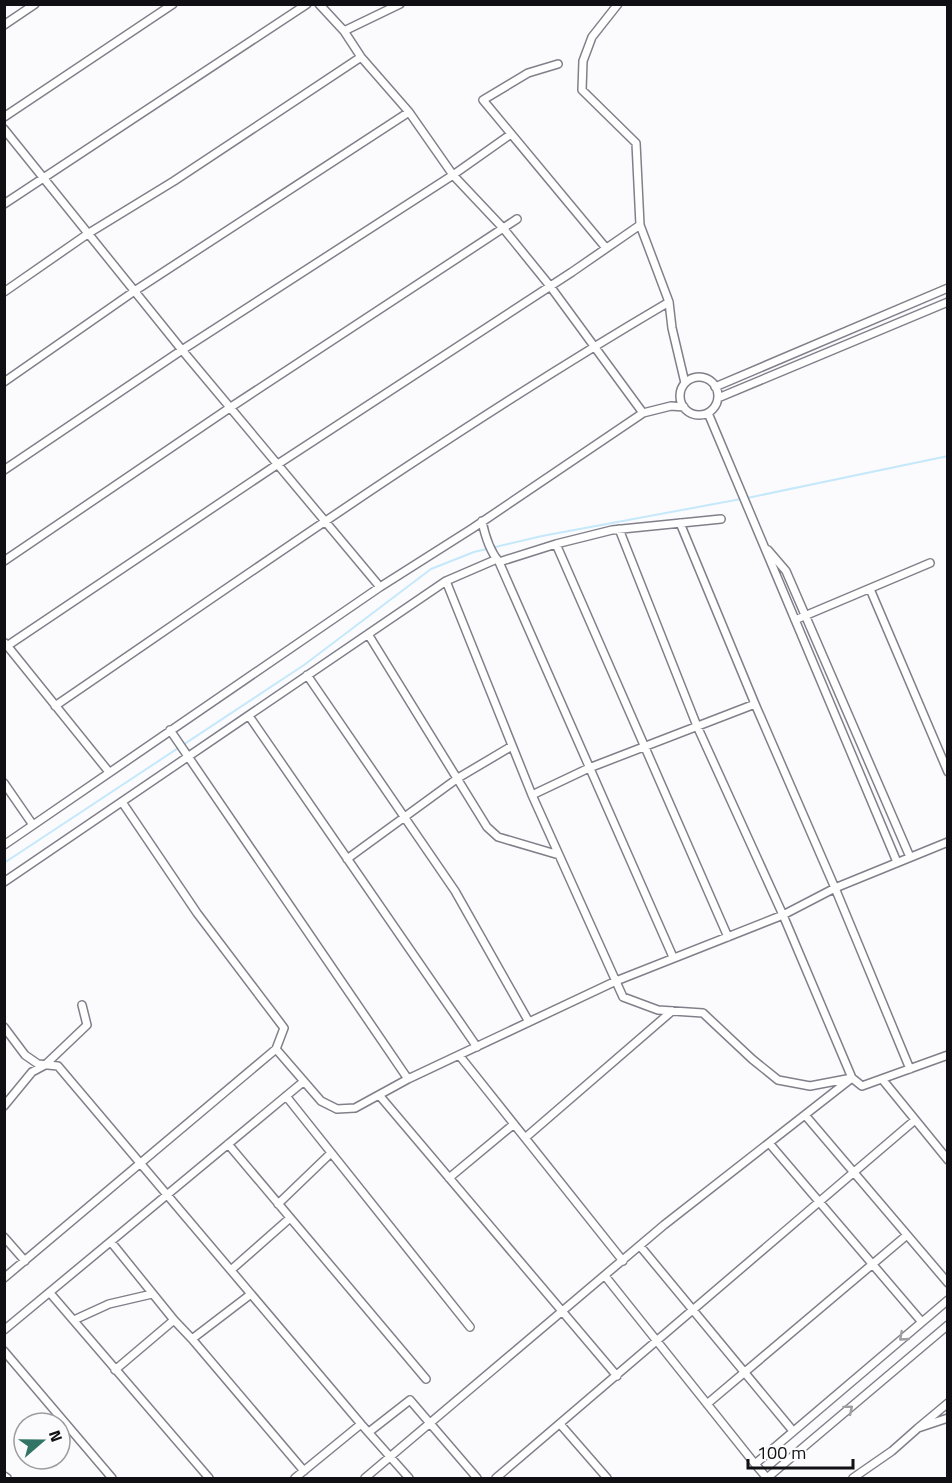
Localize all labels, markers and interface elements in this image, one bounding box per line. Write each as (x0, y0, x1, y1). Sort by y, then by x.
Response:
one-way arrow (899, 1330, 910, 1341)
one-way arrow (842, 1405, 853, 1416)
north arrow (12, 1411, 72, 1471)
text: N (43, 1427, 69, 1445)
scale bar (748, 1432, 853, 1470)
text: 100 m (757, 1439, 806, 1466)

